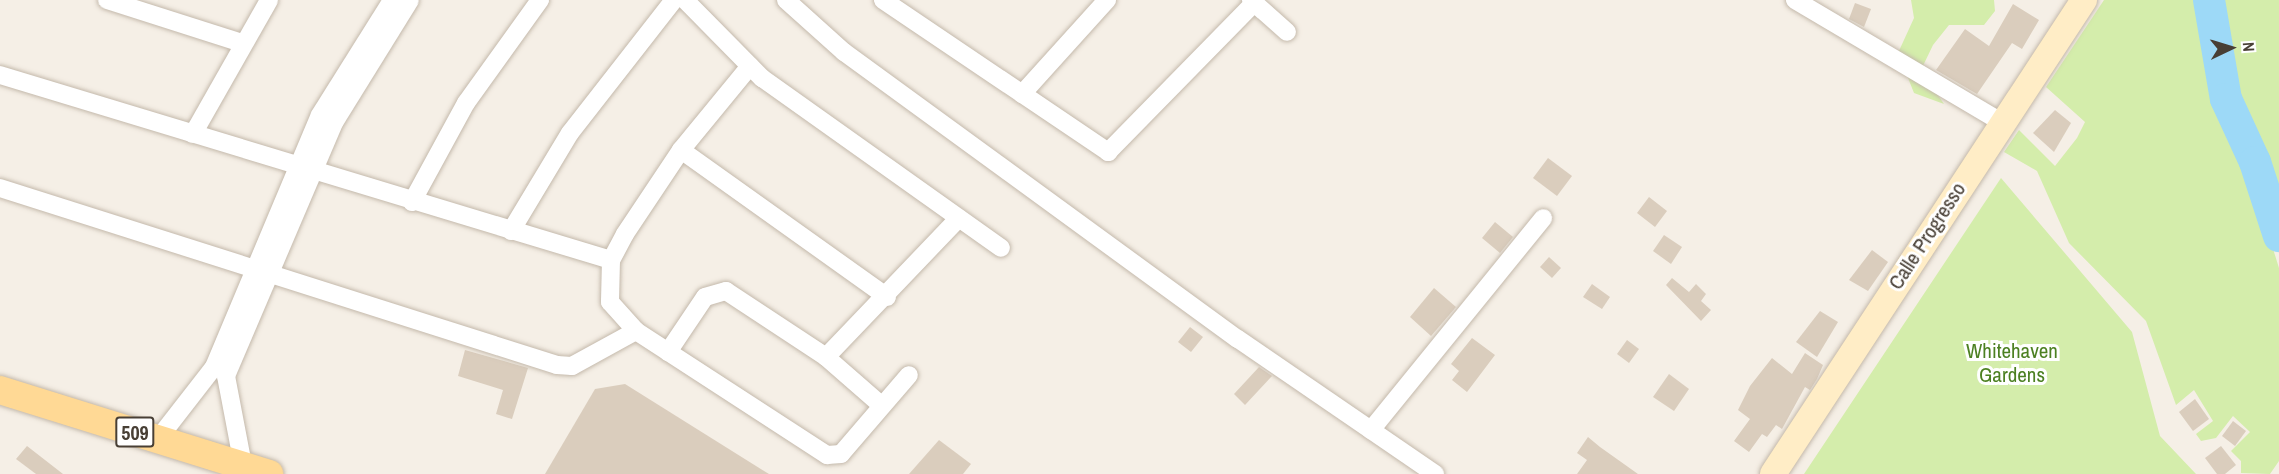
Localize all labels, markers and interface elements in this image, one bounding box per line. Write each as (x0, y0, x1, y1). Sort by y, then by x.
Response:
north arrow (2201, 18, 2261, 78)
text: N (2238, 41, 2260, 52)
street label: Calle Progresso (1883, 178, 1971, 294)
park label: Whitehaven Gardens (1966, 338, 2058, 388)
road number: 509 (114, 415, 156, 449)

